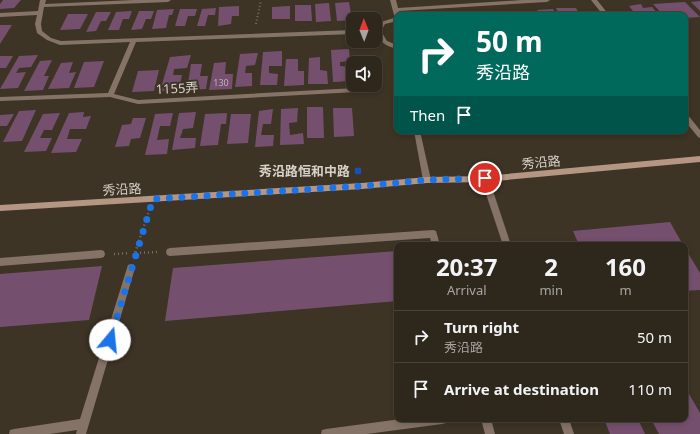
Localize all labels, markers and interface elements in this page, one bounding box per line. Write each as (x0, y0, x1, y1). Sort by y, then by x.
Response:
north arrow (346, 12, 382, 48)
map controls (346, 12, 382, 92)
text: 50 m (476, 22, 543, 60)
icon: right (410, 28, 462, 80)
button: sound (346, 56, 382, 92)
text: 秀沿路 (476, 60, 530, 84)
house number: 130 (213, 76, 229, 89)
street label: 1155弄 (155, 78, 199, 98)
icon: arrive (453, 104, 475, 126)
text: Then (410, 105, 445, 125)
street label: 秀沿路 (521, 151, 561, 173)
pin (468, 161, 502, 195)
place label: 秀沿路恒和中路 (259, 162, 350, 180)
marker: 秀沿路恒和中路 (353, 166, 363, 176)
icon: arrive (474, 167, 496, 189)
street label: 秀沿路 (102, 179, 142, 199)
text: 20:37 (436, 250, 498, 283)
text: 2 (544, 250, 558, 283)
text: 160 (605, 250, 646, 283)
text: Arrival (447, 281, 487, 299)
text: min (539, 281, 563, 299)
text: m (619, 281, 632, 299)
text: Turn right (444, 317, 519, 337)
position arrow (89, 319, 131, 361)
icon: right (410, 326, 432, 348)
text: 50 m (637, 327, 672, 347)
text: 秀沿路 (444, 338, 483, 356)
icon: arrive (410, 378, 432, 400)
text: Arrive at destination (444, 379, 599, 399)
text: 110 m (628, 379, 672, 399)

